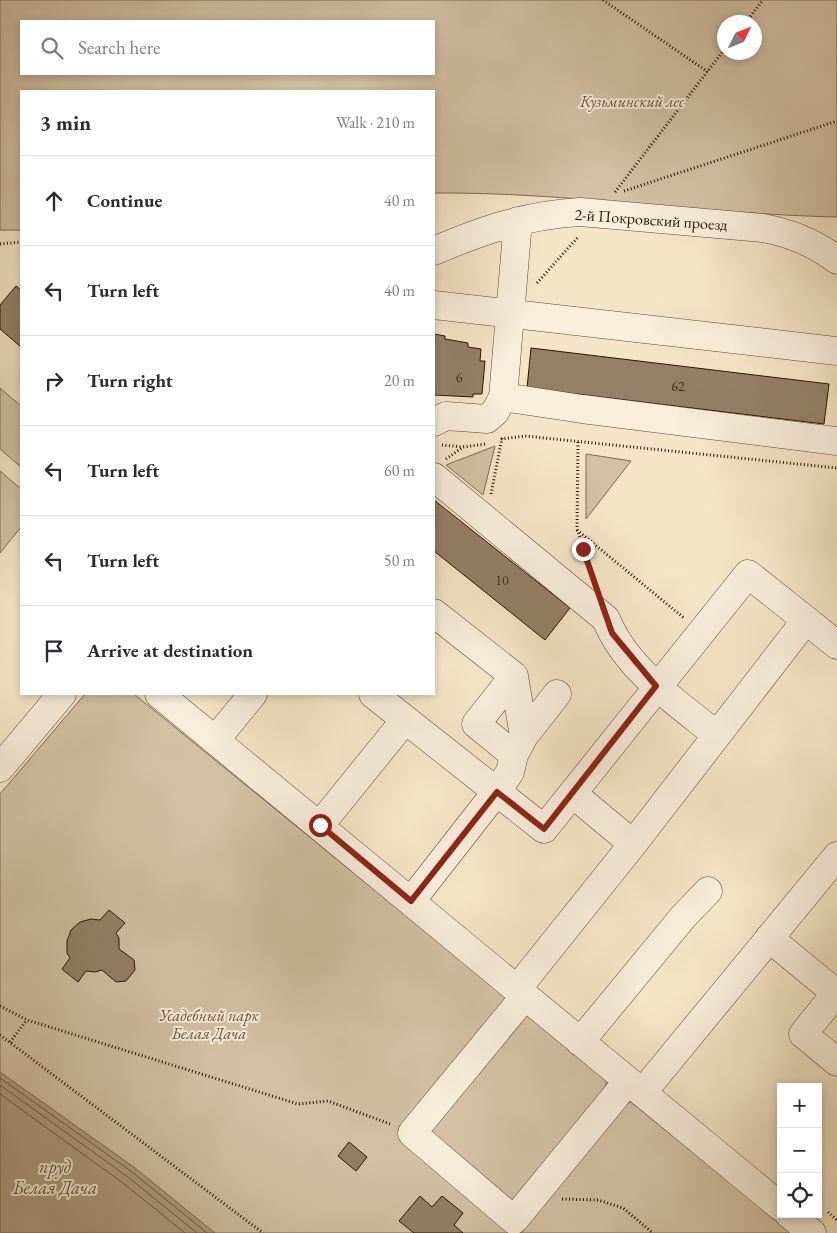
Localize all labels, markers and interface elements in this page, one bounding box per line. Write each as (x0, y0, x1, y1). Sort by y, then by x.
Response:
north arrow (717, 15, 762, 60)
search box (20, 20, 435, 75)
icon: search (38, 34, 66, 62)
text: Search here (78, 35, 160, 60)
park label: Кузьминский лес (579, 91, 685, 112)
text: 3 min (40, 109, 91, 136)
text: Walk · 210 m (336, 112, 415, 133)
icon: ahead (40, 187, 68, 215)
text: Continue (87, 188, 162, 213)
text: 40 m (384, 190, 415, 211)
street label: 2-й Покровский проезд (574, 204, 729, 235)
icon: left (40, 277, 68, 305)
text: Turn left (87, 278, 159, 303)
text: 40 m (384, 280, 415, 301)
icon: right (40, 367, 68, 395)
text: Turn right (87, 368, 173, 393)
house number: 6 (456, 368, 463, 386)
text: 20 m (384, 370, 415, 391)
house number: 62 (671, 377, 685, 395)
icon: left (40, 457, 68, 485)
text: Turn left (87, 458, 159, 483)
text: 60 m (384, 460, 415, 481)
route end (572, 538, 595, 561)
icon: left (40, 547, 68, 575)
text: Turn left (87, 548, 159, 573)
text: 50 m (384, 550, 415, 571)
house number: 10 (495, 571, 509, 589)
icon: arrive (40, 637, 68, 665)
text: Arrive at destination (87, 638, 253, 663)
route start (309, 814, 332, 837)
park label: Усадебный парк Белая Дача (159, 1005, 259, 1044)
map controls (777, 1083, 822, 1218)
button: + (777, 1083, 822, 1128)
button: − (777, 1128, 822, 1173)
water label: пруд Белая Дача (12, 1155, 97, 1199)
button: locate (777, 1173, 822, 1218)

